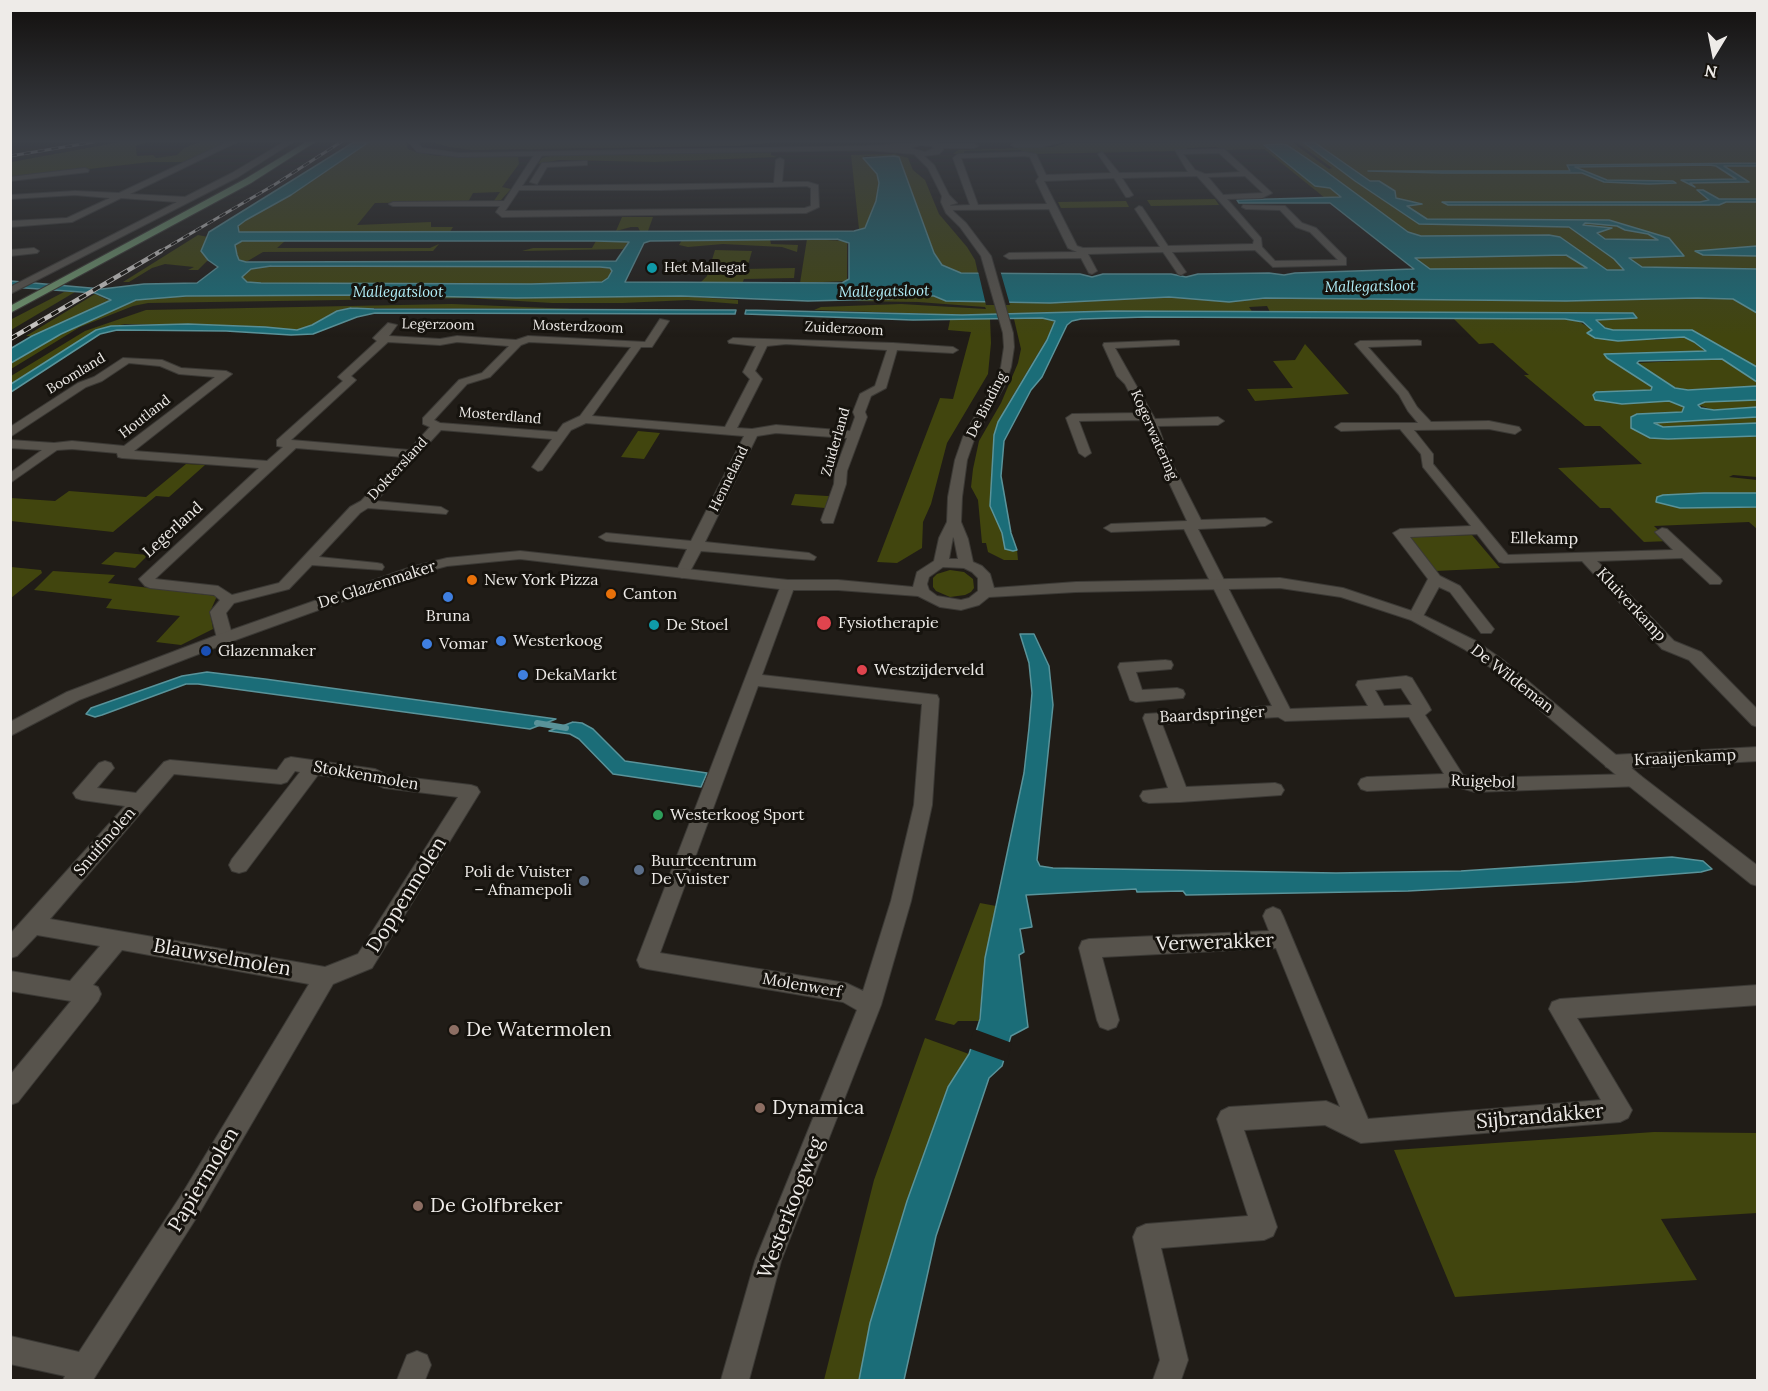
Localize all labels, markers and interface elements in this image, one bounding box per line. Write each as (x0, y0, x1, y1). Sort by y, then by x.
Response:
north arrow (1684, 24, 1744, 84)
text: N (1703, 61, 1719, 83)
place label: Het Mallegat (664, 260, 747, 276)
marker: Het Mallegat (645, 261, 659, 275)
water label: Mallegatsloot (1325, 277, 1415, 297)
water label: Mallegatsloot (839, 282, 929, 302)
water label: Mallegatsloot (353, 284, 443, 302)
street label: Legerzoom (401, 316, 475, 334)
street label: Mosterdzoom (532, 317, 624, 337)
street label: Zuiderzoom (804, 319, 884, 339)
street label: Boomland (44, 350, 108, 398)
street label: De Binding (963, 369, 1011, 441)
street label: Kogerwatering (1127, 388, 1181, 482)
street label: Houtland (116, 392, 174, 442)
street label: Mosterdland (458, 404, 542, 428)
street label: Zuiderland (818, 406, 854, 478)
street label: Doktersland (365, 434, 431, 504)
street label: Henneland (706, 444, 752, 514)
street label: Legerland (139, 498, 207, 562)
street label: Ellekamp (1510, 529, 1578, 549)
street label: De Glazenmaker (316, 557, 438, 613)
street label: Kluiverkamp (1592, 564, 1670, 646)
place label: New York Pizza (484, 570, 598, 590)
marker: New York Pizza (465, 573, 479, 587)
place label: Canton (623, 584, 677, 604)
marker: Canton (604, 587, 618, 601)
marker: Bruna (441, 590, 455, 604)
place label: Bruna (426, 606, 470, 626)
place label: Fysiotherapie (838, 613, 939, 633)
marker: Fysiotherapie (815, 614, 833, 632)
place label: De Stoel (666, 615, 728, 635)
marker: De Stoel (647, 618, 661, 632)
place label: Westerkoog (513, 631, 602, 651)
place label: Vomar (439, 634, 488, 654)
marker: Westerkoog (494, 634, 508, 648)
marker: Vomar (420, 637, 434, 651)
place label: Glazenmaker (218, 641, 316, 661)
street label: De Wildeman (1467, 641, 1557, 717)
marker: Glazenmaker (199, 644, 213, 658)
place label: Westzijderveld (874, 660, 984, 680)
marker: Westzijderveld (855, 663, 869, 677)
place label: DekaMarkt (535, 665, 617, 685)
marker: DekaMarkt (516, 668, 530, 682)
street label: Baardspringer (1159, 703, 1265, 727)
street label: Kraaijenkamp (1634, 746, 1736, 770)
street label: Stokkenmolen (312, 757, 420, 795)
street label: Ruigebol (1450, 771, 1516, 793)
street label: Snuifmolen (70, 804, 140, 880)
place label: Westerkoog Sport (670, 805, 804, 825)
marker: Westerkoog Sport (651, 808, 665, 822)
street label: Doppenmolen (362, 833, 452, 957)
place label: Buurtcentrum De Vuister (651, 851, 757, 889)
place label: Poli de Vuister – Afnamepoli (464, 862, 572, 900)
marker: Buurtcentrum De Vuister (632, 863, 646, 877)
marker: Poli de Vuister – Afnamepoli (577, 874, 591, 888)
street label: Verwerakker (1156, 929, 1274, 957)
street label: Blauwselmolen (151, 934, 293, 982)
street label: Molenwerf (761, 970, 843, 1002)
place label: De Watermolen (466, 1018, 612, 1042)
marker: De Watermolen (447, 1023, 461, 1037)
place label: Dynamica (772, 1096, 864, 1120)
street label: Sijbrandakker (1475, 1099, 1605, 1135)
marker: Dynamica (753, 1101, 767, 1115)
street label: Papiermolen (163, 1124, 245, 1236)
street label: Westerkoogweg (753, 1134, 829, 1282)
place label: De Golfbreker (430, 1194, 562, 1218)
marker: De Golfbreker (411, 1199, 425, 1213)

